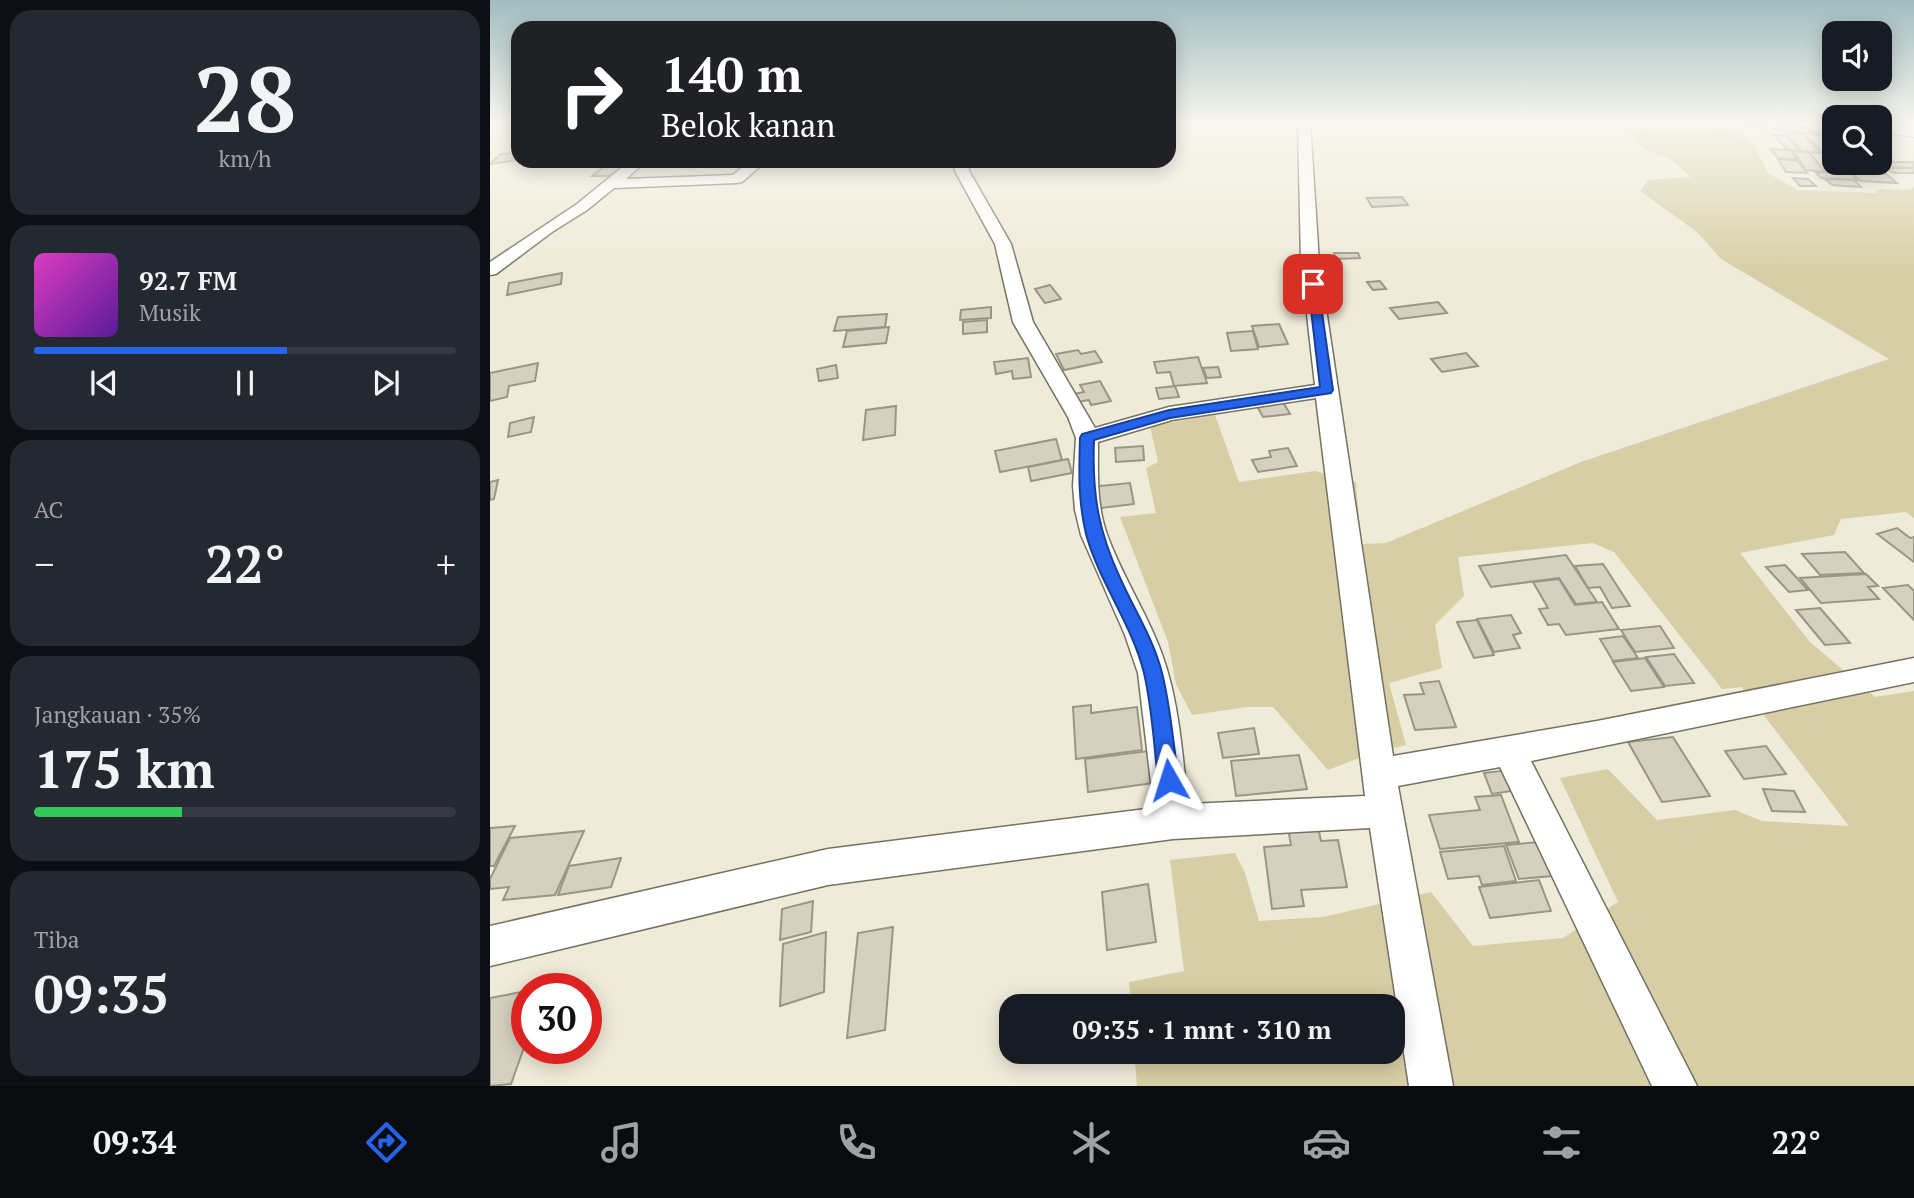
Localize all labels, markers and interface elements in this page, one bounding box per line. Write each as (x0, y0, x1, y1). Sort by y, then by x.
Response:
map controls (1822, 21, 1892, 175)
button: sound (1822, 21, 1892, 91)
text: 28 (194, 37, 296, 158)
text: 140 m (661, 41, 803, 106)
icon: right (546, 49, 637, 140)
text: Belok kanan (661, 104, 835, 146)
button: search (1822, 105, 1892, 175)
text: km/h (218, 143, 272, 174)
pin (1283, 254, 1343, 314)
text: 92.7 FM (139, 263, 237, 297)
icon: arrive (1294, 265, 1332, 303)
text: Musik (139, 297, 201, 328)
icon: previous (85, 364, 123, 402)
icon: pause (226, 364, 264, 402)
icon: next (367, 364, 405, 402)
text: AC (34, 494, 63, 525)
text: 22° (205, 529, 285, 598)
text: − (34, 539, 54, 589)
text: + (436, 539, 456, 589)
text: Jangkauan · 35% (34, 699, 201, 730)
text: 175 km (34, 734, 215, 803)
position arrow (1132, 743, 1206, 817)
text: Tiba (34, 924, 79, 955)
text: 09:35 (34, 959, 169, 1028)
speed limit sign: 30 (511, 973, 602, 1064)
text: 09:35 · 1 mnt · 310 m (1072, 1012, 1332, 1046)
icon: directions (362, 1118, 411, 1167)
icon: music (597, 1118, 646, 1167)
icon: phone (832, 1118, 881, 1167)
icon: climate (1067, 1118, 1116, 1167)
icon: car (1302, 1118, 1351, 1167)
icon: filters (1537, 1118, 1586, 1167)
text: 09:34 (93, 1121, 176, 1163)
text: 22° (1772, 1121, 1821, 1163)

